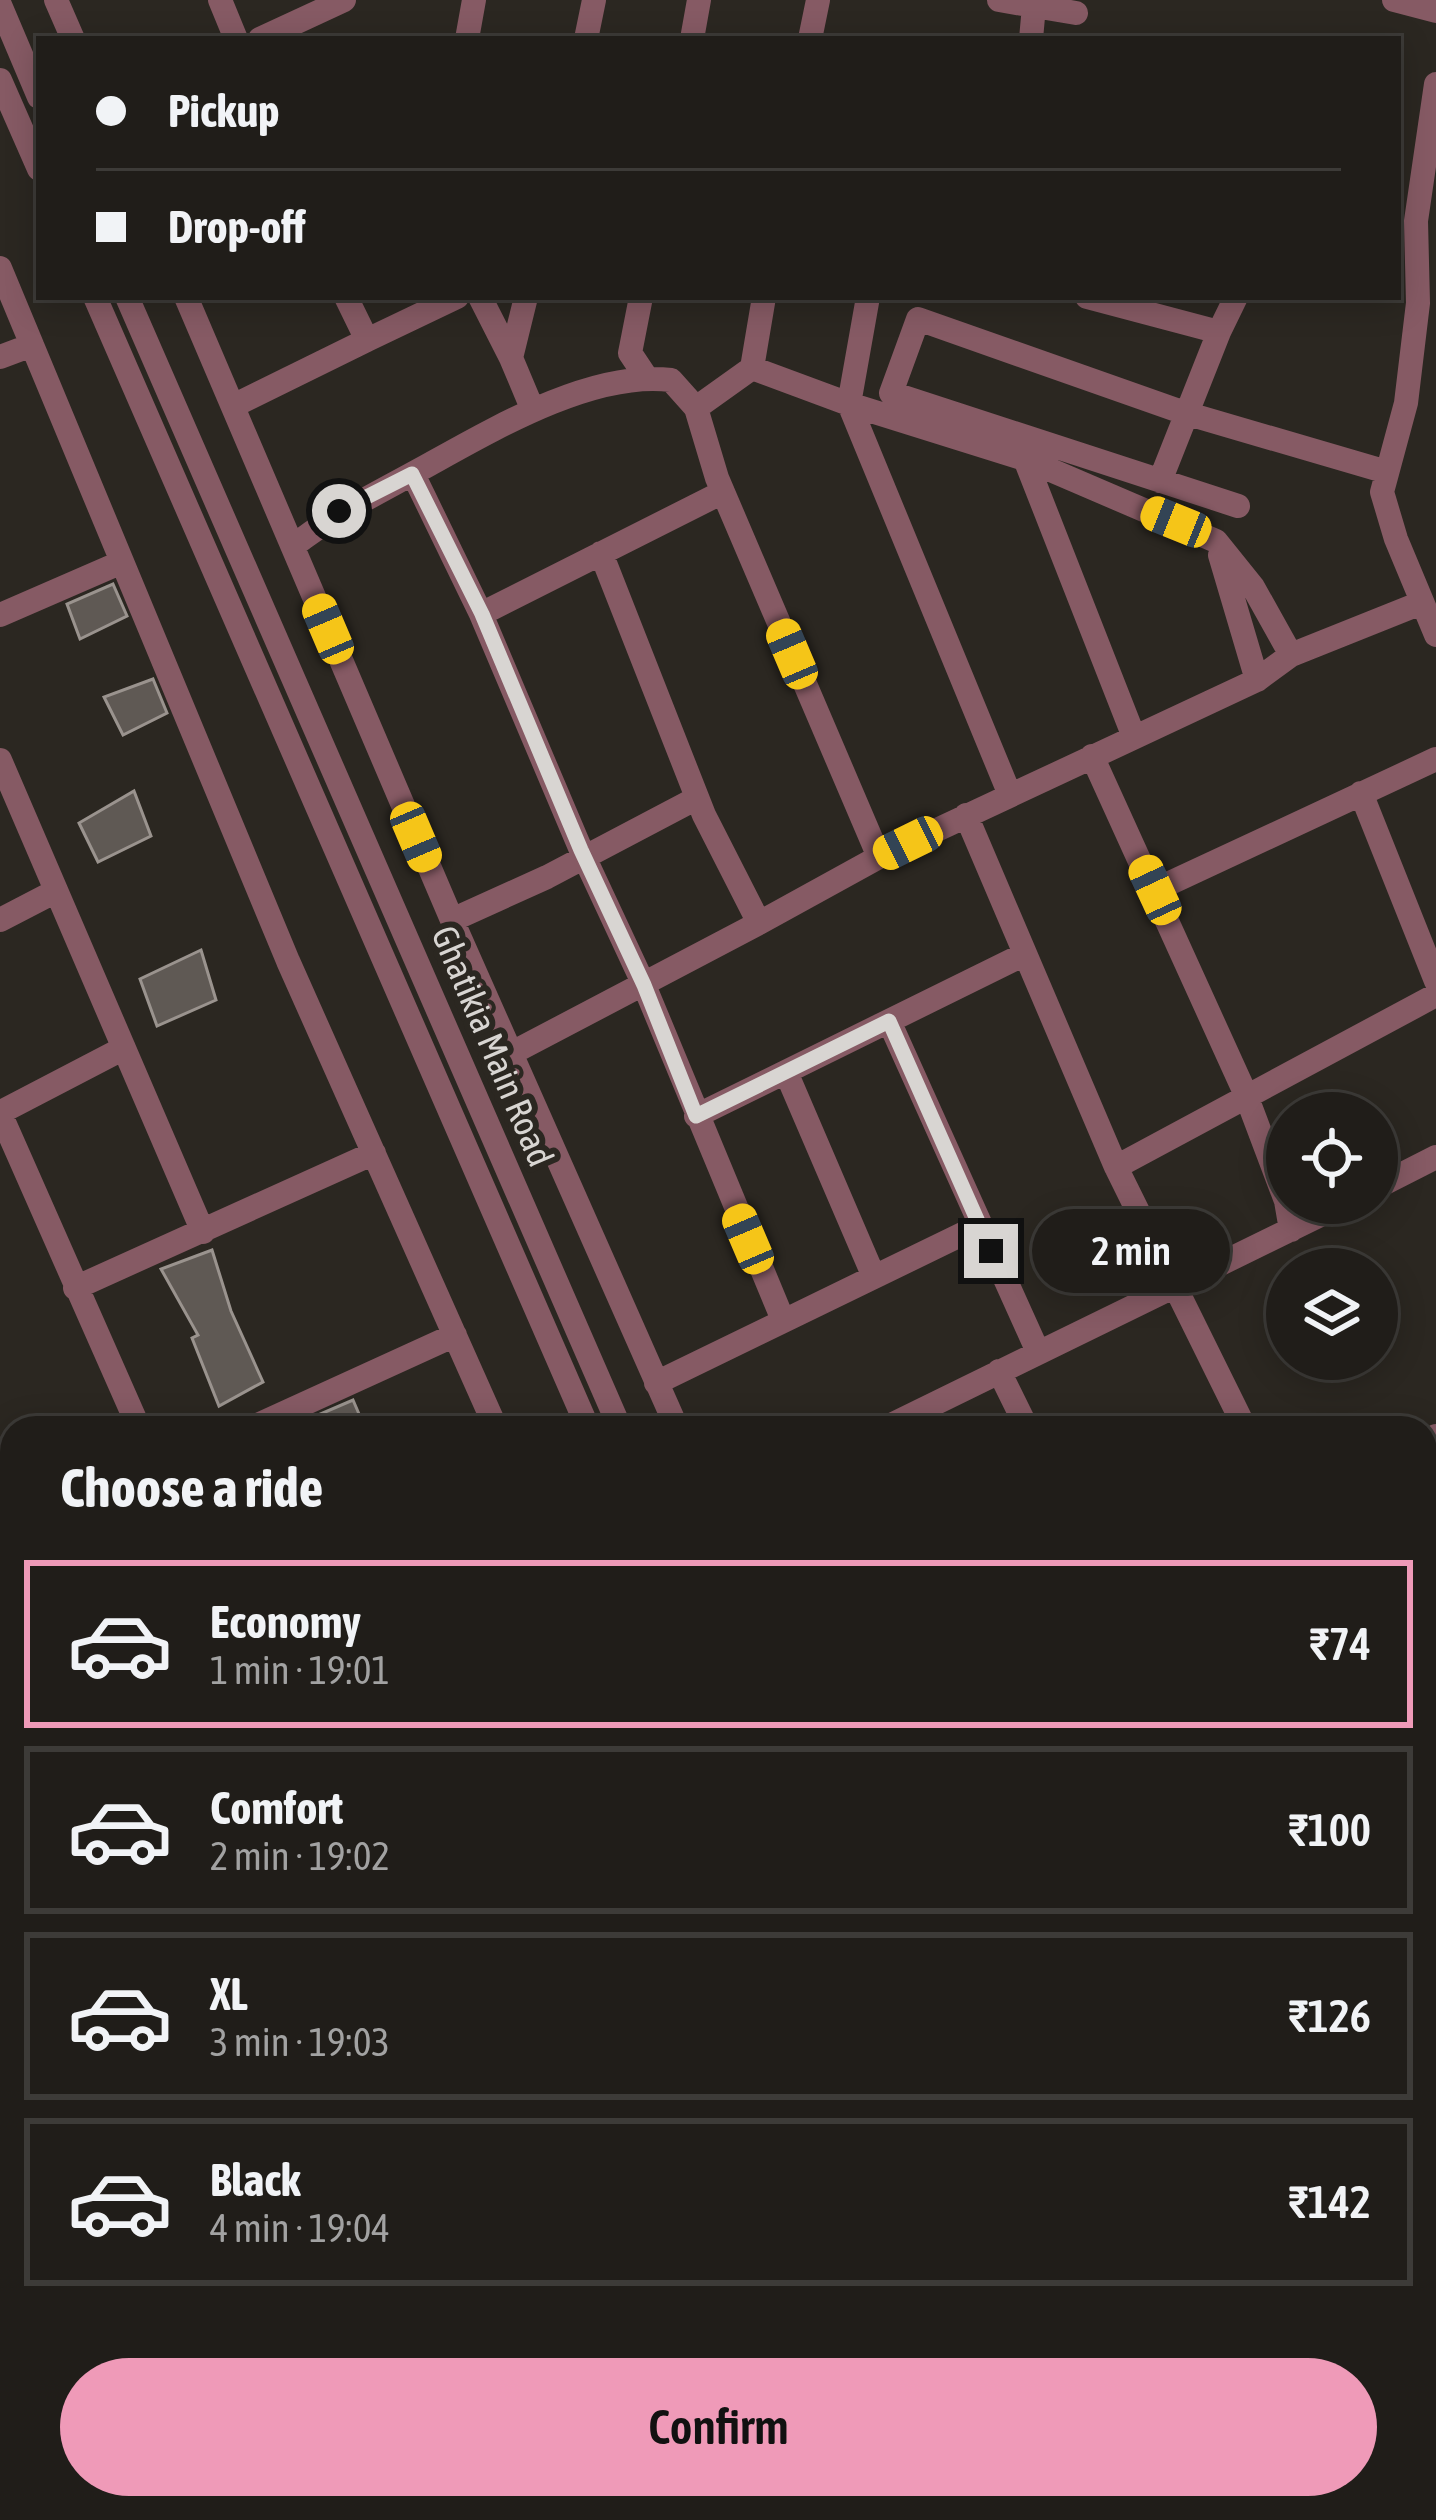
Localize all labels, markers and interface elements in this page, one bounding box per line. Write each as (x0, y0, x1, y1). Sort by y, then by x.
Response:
text: Pickup (168, 85, 279, 137)
text: Drop-off (168, 201, 306, 253)
route start (312, 484, 366, 538)
car (1136, 492, 1216, 552)
car (297, 589, 359, 669)
car (761, 614, 823, 694)
car (385, 797, 447, 877)
car (868, 811, 948, 875)
car (1123, 850, 1187, 930)
street label: Ghatikia Main Road (423, 920, 563, 1172)
map controls (1266, 1092, 1398, 1380)
button: locate (1266, 1092, 1398, 1224)
car (717, 1199, 779, 1279)
callout: 2 min (1033, 1209, 1231, 1293)
route end (964, 1224, 1018, 1278)
text: 2 min (1091, 1229, 1171, 1273)
button: layers (1266, 1248, 1398, 1380)
text: Choose a ride (60, 1457, 323, 1518)
icon: car (66, 1590, 174, 1698)
text: Economy (210, 1596, 361, 1648)
text: ₹74 (1309, 1618, 1371, 1670)
text: 1 min · 19:01 (210, 1648, 390, 1692)
icon: car (66, 1776, 174, 1884)
text: Comfort (210, 1782, 343, 1834)
text: ₹100 (1288, 1804, 1371, 1856)
text: 2 min · 19:02 (210, 1834, 390, 1878)
icon: car (66, 1962, 174, 2070)
text: XL (210, 1968, 248, 2020)
text: ₹126 (1288, 1990, 1371, 2042)
text: 3 min · 19:03 (210, 2020, 390, 2064)
icon: car (66, 2148, 174, 2256)
text: Black (210, 2154, 301, 2206)
text: ₹142 (1288, 2176, 1371, 2228)
text: 4 min · 19:04 (210, 2206, 390, 2250)
button: Confirm (60, 2358, 1377, 2496)

